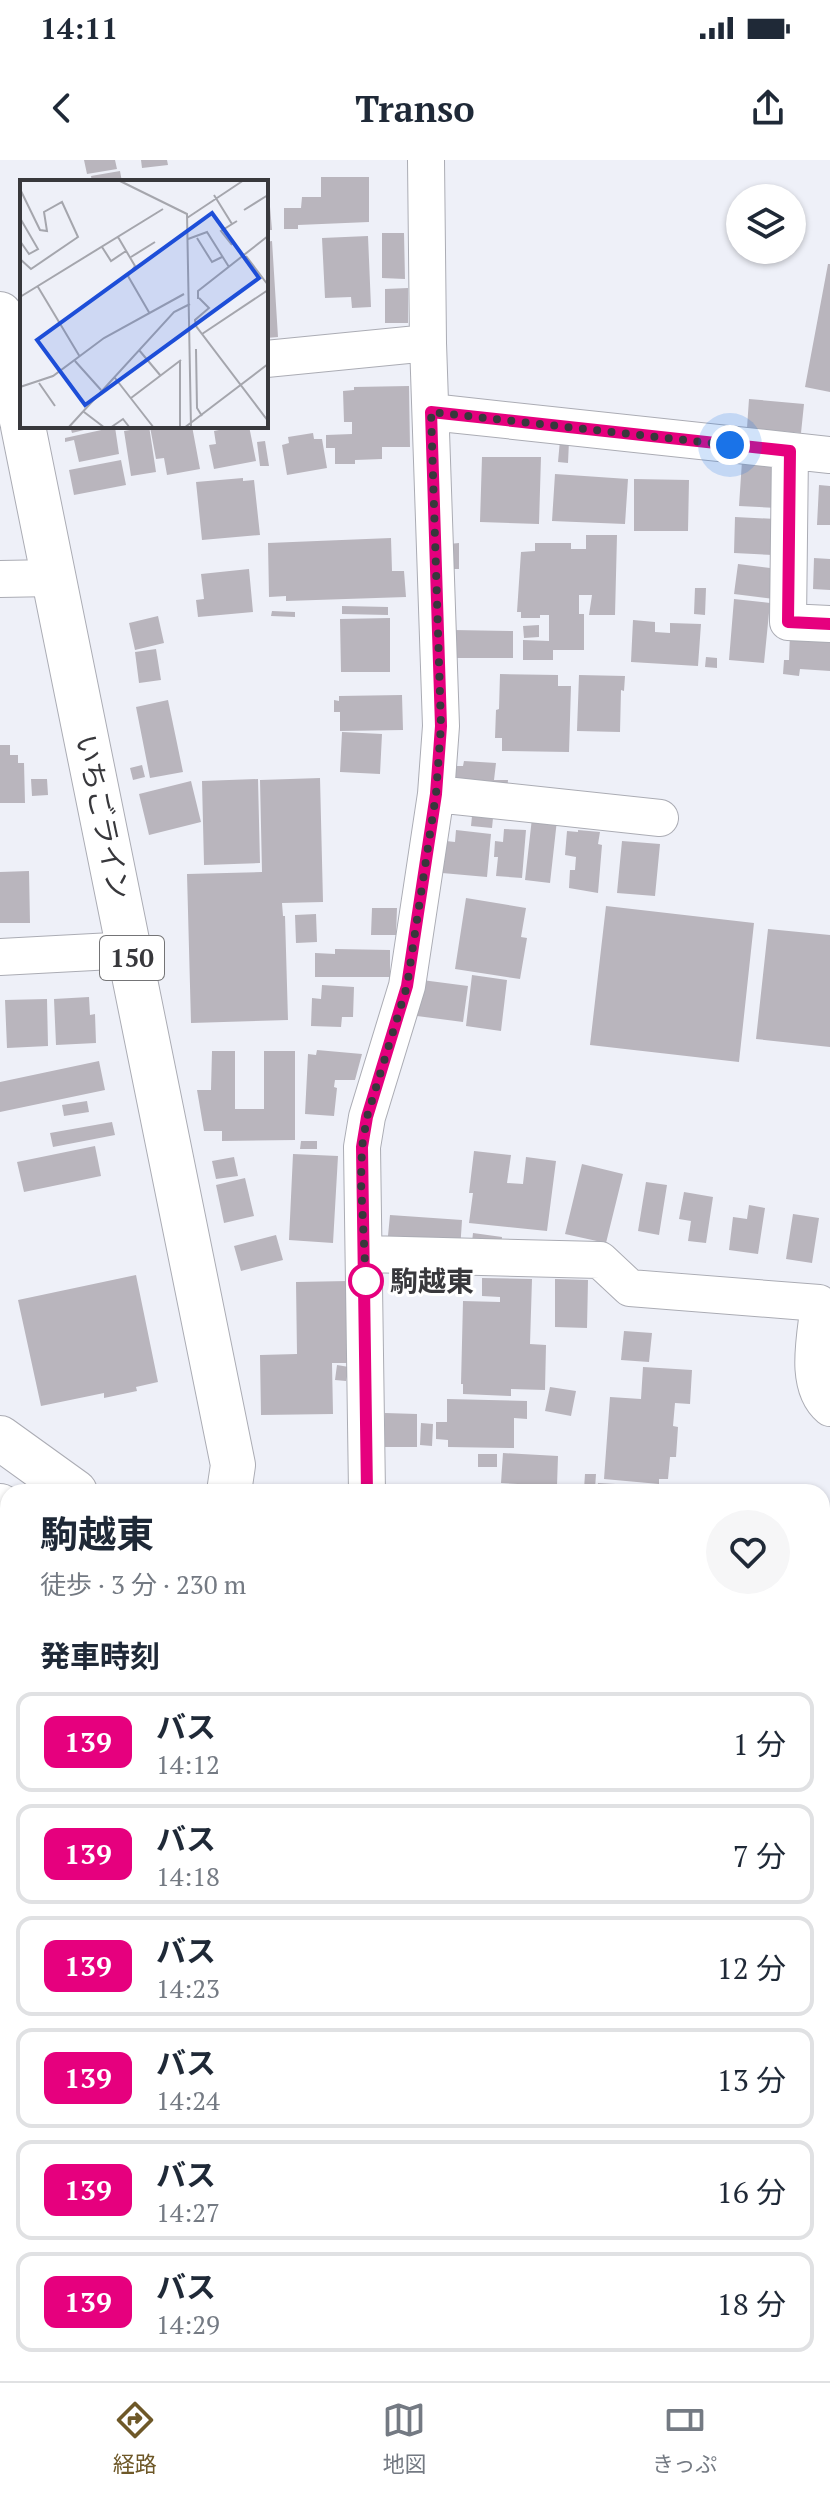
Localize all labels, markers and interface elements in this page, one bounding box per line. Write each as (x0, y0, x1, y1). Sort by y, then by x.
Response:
text: 14:11 (40, 8, 118, 48)
text: Transo (355, 85, 475, 132)
icon: back (40, 86, 84, 130)
icon: share (746, 86, 790, 130)
inset map (20, 180, 268, 428)
map controls (726, 184, 806, 264)
button: layers (726, 184, 806, 264)
your location (710, 425, 750, 465)
street label: いちごライン (68, 731, 139, 903)
road number: 150 (100, 936, 164, 980)
place label: 駒越東 (390, 1262, 474, 1299)
marker: 駒越東 (349, 1264, 383, 1298)
text: 駒越東 (40, 1509, 154, 1559)
button: heart (706, 1510, 790, 1594)
text: 徒歩 · 3 分 · 230 m (40, 1567, 246, 1601)
text: 発車時刻 (40, 1636, 160, 1676)
text: バス (156, 1707, 216, 1747)
text: 139 (64, 1723, 112, 1760)
text: 1 分 (733, 1724, 786, 1764)
text: 14:12 (156, 1747, 220, 1781)
text: バス (156, 1819, 216, 1859)
text: 139 (64, 1835, 112, 1872)
text: 7 分 (733, 1836, 786, 1876)
text: 14:18 (156, 1859, 220, 1893)
text: バス (156, 1931, 216, 1971)
text: 139 (64, 1947, 112, 1984)
text: 12 分 (717, 1948, 786, 1988)
text: 14:23 (156, 1971, 220, 2005)
text: バス (156, 2043, 216, 2083)
text: 139 (64, 2059, 112, 2096)
text: 13 分 (717, 2060, 786, 2100)
text: 14:24 (156, 2083, 220, 2117)
text: バス (156, 2155, 216, 2195)
text: 139 (64, 2171, 112, 2208)
text: 16 分 (717, 2172, 786, 2212)
text: 14:27 (156, 2195, 220, 2229)
text: バス (156, 2267, 216, 2307)
text: 139 (64, 2283, 112, 2320)
text: 18 分 (717, 2284, 786, 2324)
text: 14:29 (156, 2307, 220, 2341)
tab: 経路 (113, 2398, 157, 2478)
tab: 地図 (382, 2398, 426, 2478)
tab: きっぷ (652, 2398, 717, 2478)

